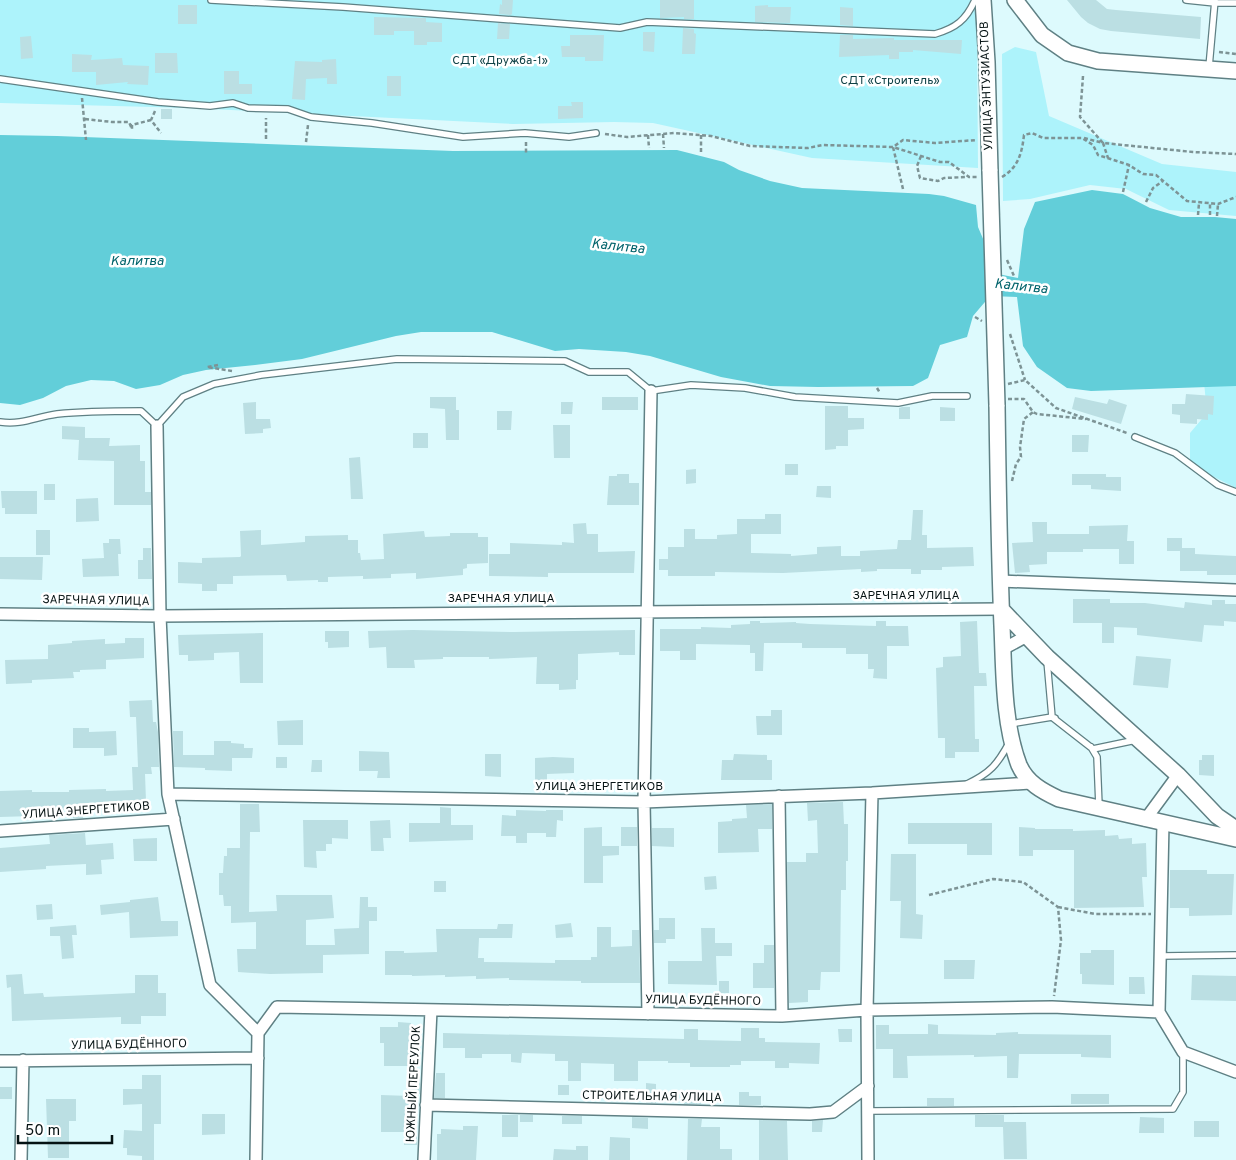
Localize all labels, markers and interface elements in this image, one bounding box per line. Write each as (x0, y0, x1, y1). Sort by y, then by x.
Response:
street label: УЛИЦА ЭНТУЗИАСТОВ (977, 21, 997, 151)
park label: СДТ «Дружба-1» (452, 53, 548, 69)
park label: СДТ «Строитель» (840, 73, 940, 89)
water label: Калитва (591, 236, 646, 258)
water label: Калитва (110, 253, 164, 270)
water label: Калитва (994, 276, 1049, 298)
street label: ЗАРЕЧНАЯ УЛИЦА (852, 588, 960, 604)
street label: ЗАРЕЧНАЯ УЛИЦА (447, 591, 555, 607)
street label: ЗАРЕЧНАЯ УЛИЦА (42, 592, 150, 610)
street label: УЛИЦА ЭНЕРГЕТИКОВ (535, 779, 663, 795)
street label: УЛИЦА ЭНЕРГЕТИКОВ (22, 799, 151, 823)
street label: УЛИЦА БУДЁННОГО (645, 992, 761, 1010)
street label: ЮЖНЫЙ ПЕРЕУЛОК (403, 1025, 425, 1143)
street label: УЛИЦА БУДЁННОГО (71, 1036, 187, 1054)
street label: СТРОИТЕЛЬНАЯ УЛИЦА (582, 1088, 722, 1106)
scale bar (18, 1112, 111, 1144)
text: 50 m (25, 1122, 60, 1141)

